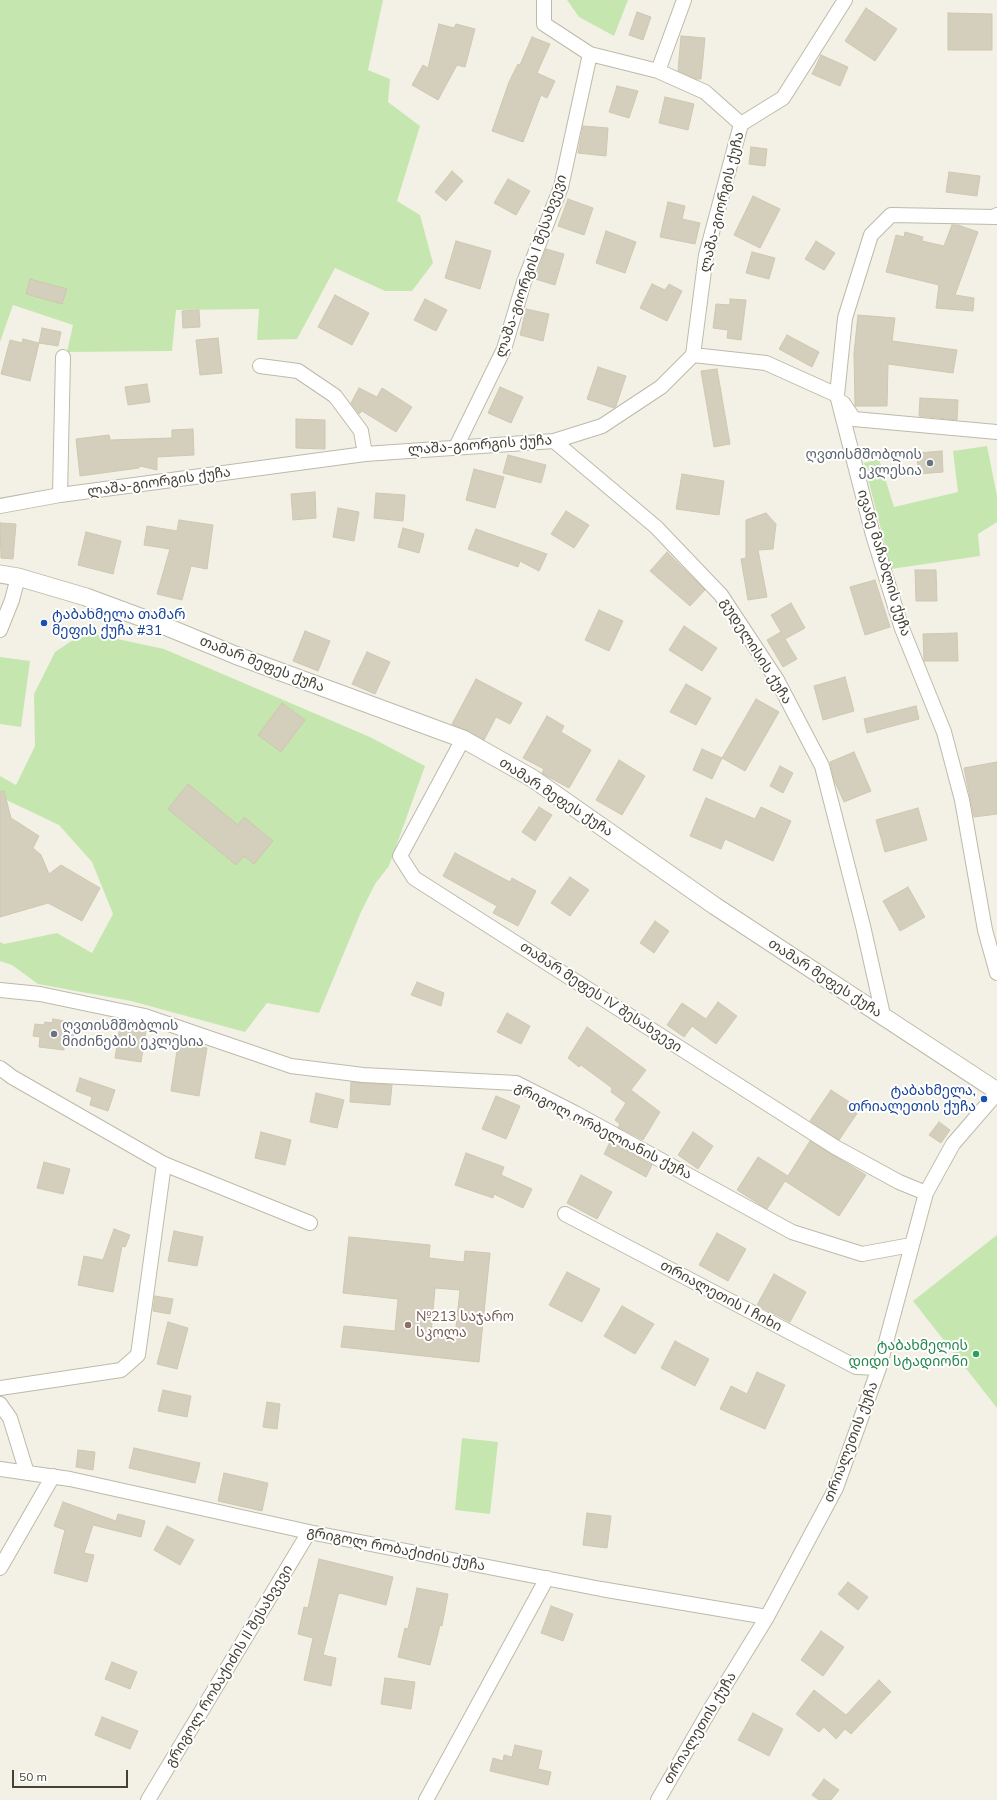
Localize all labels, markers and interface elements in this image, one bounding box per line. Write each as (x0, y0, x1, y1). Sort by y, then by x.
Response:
street label: ლაშა-გიორგის ქუჩა (696, 130, 748, 274)
street label: ლაშა-გიორგის I შესახვევი (492, 172, 570, 360)
street label: ლაშა-გიორგის ქუჩა (407, 432, 553, 458)
place label: ღვთისმშობლის ეკლესია (806, 447, 922, 480)
marker: ღვთისმშობლის ეკლესია (925, 458, 935, 468)
street label: ლაშა-გიორგის ქუჩა (86, 464, 232, 500)
street label: ივანე მაჩაბლის ქუჩა (854, 488, 914, 638)
street label: გუდელისის ქუჩა (717, 595, 795, 707)
place label: ტაბახმელა თამარ მეფის ქუჩა #31 (52, 607, 185, 640)
marker: ტაბახმელა თამარ მეფის ქუჩა #31 (39, 618, 49, 628)
street label: თამარ მეფეს ქუჩა (197, 632, 327, 696)
street label: თამარ მეფეს ქუჩა (496, 754, 616, 840)
street label: თამარ მეფეს ქუჩა (765, 935, 885, 1021)
street label: თამარ მეფეს IV შესახვევი (517, 938, 685, 1056)
place label: ღვთისმშობლის მიძინების ეკლესია (62, 1018, 204, 1050)
marker: ღვთისმშობლის მიძინების ეკლესია (49, 1029, 59, 1039)
street label: გრიგოლ ორბელიანის ქუჩა (512, 1079, 694, 1183)
place label: ტაბახმელა, თრიალეთის ქუჩა (848, 1083, 976, 1116)
marker: ტაბახმელა, თრიალეთის ქუჩა (979, 1094, 989, 1104)
street label: თრიალეთის I ჩიხი (657, 1257, 785, 1335)
place label: №213 საჯარო სკოლა (416, 1309, 514, 1342)
marker: №213 საჯარო სკოლა (403, 1320, 413, 1330)
place label: ტაბახმელის დიდი სტადიონი (849, 1338, 968, 1370)
marker: ტაბახმელის დიდი სტადიონი (971, 1349, 981, 1359)
street label: თრიალეთის ქუჩა (820, 1379, 882, 1505)
street label: გრიგოლ რობაქიძის ქუჩა (305, 1523, 487, 1575)
street label: გრიგოლ რობაქიძის II შესახვევი (162, 1562, 296, 1770)
street label: თრიალეთის ქუჩა (660, 1669, 740, 1787)
scale bar (14, 1762, 130, 1788)
text: 50 m (19, 1769, 47, 1784)

